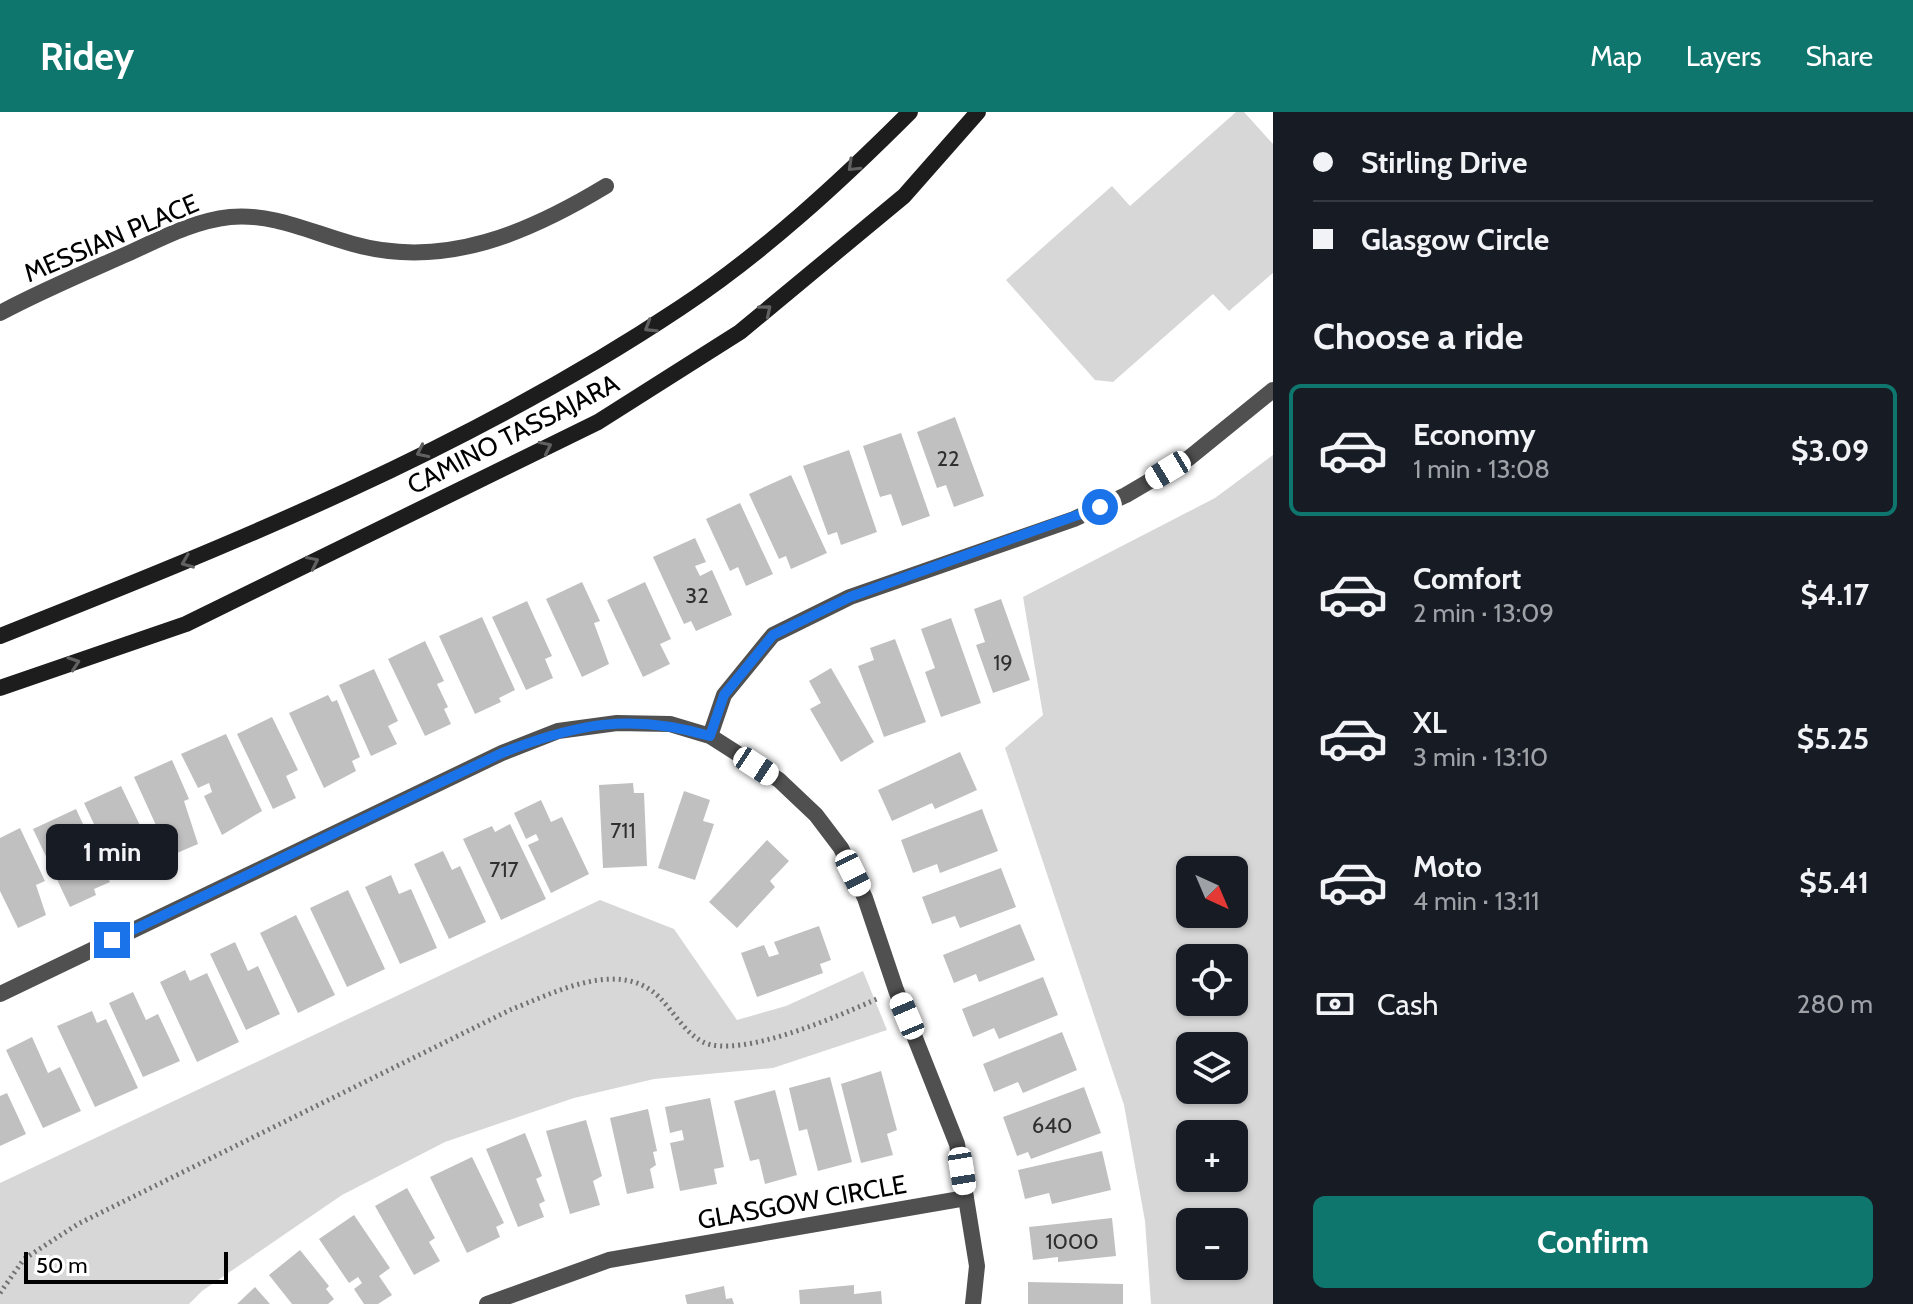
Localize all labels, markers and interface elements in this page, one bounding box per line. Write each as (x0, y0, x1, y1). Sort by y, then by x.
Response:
text: Ridey (40, 33, 134, 80)
text: Map (1590, 39, 1642, 73)
text: Layers (1686, 39, 1761, 73)
text: Share (1805, 39, 1873, 73)
text: Stirling Drive (1361, 144, 1527, 181)
one-way arrow (848, 157, 862, 171)
street label: MESSIAN PLACE (19, 187, 203, 289)
text: Glasgow Circle (1361, 221, 1549, 258)
one-way arrow (757, 305, 772, 320)
text: Choose a ride (1313, 314, 1523, 358)
one-way arrow (644, 318, 659, 333)
street label: CAMINO TASSAJARA (402, 367, 624, 501)
icon: car (1317, 414, 1389, 486)
text: Economy (1413, 416, 1536, 453)
text: $3.09 (1791, 432, 1869, 469)
one-way arrow (538, 441, 553, 457)
one-way arrow (416, 442, 431, 458)
house number: 22 (936, 445, 960, 472)
car (1141, 447, 1195, 493)
text: 1 min · 13:08 (1413, 453, 1550, 485)
route start (1082, 489, 1118, 525)
one-way arrow (181, 552, 195, 569)
one-way arrow (304, 556, 319, 572)
icon: car (1317, 558, 1389, 630)
text: Comfort (1413, 560, 1521, 597)
text: $4.17 (1800, 576, 1869, 613)
house number: 32 (685, 582, 709, 609)
text: 2 min · 13:09 (1413, 597, 1554, 629)
house number: 19 (993, 649, 1013, 676)
one-way arrow (66, 656, 80, 672)
icon: car (1317, 702, 1389, 774)
text: XL (1413, 704, 1447, 741)
text: $5.25 (1797, 720, 1869, 757)
text: 3 min · 13:10 (1413, 741, 1548, 773)
car (729, 743, 783, 789)
house number: 711 (610, 817, 636, 844)
callout: 1 min (46, 824, 178, 880)
text: 1 min (83, 836, 141, 868)
car (832, 846, 874, 900)
icon: car (1317, 846, 1389, 918)
text: Moto (1413, 848, 1482, 885)
house number: 717 (489, 856, 519, 883)
north arrow (1176, 856, 1248, 928)
map controls (1176, 856, 1248, 1280)
text: $5.41 (1799, 864, 1869, 901)
text: 4 min · 13:11 (1413, 885, 1540, 917)
route end (94, 922, 130, 958)
button: locate (1176, 944, 1248, 1016)
icon: cash (1313, 982, 1357, 1026)
text: Cash (1377, 986, 1439, 1023)
text: 280 m (1797, 988, 1873, 1020)
car (887, 989, 927, 1043)
button: layers (1176, 1032, 1248, 1104)
house number: 640 (1032, 1112, 1072, 1139)
button: + (1176, 1120, 1248, 1192)
car (946, 1145, 978, 1197)
street label: GLASGOW CIRCLE (695, 1168, 909, 1236)
button: Confirm (1313, 1196, 1873, 1288)
button: − (1176, 1208, 1248, 1280)
house number: 1000 (1045, 1228, 1099, 1255)
scale bar (24, 1248, 228, 1284)
text: 50 m (36, 1252, 88, 1279)

